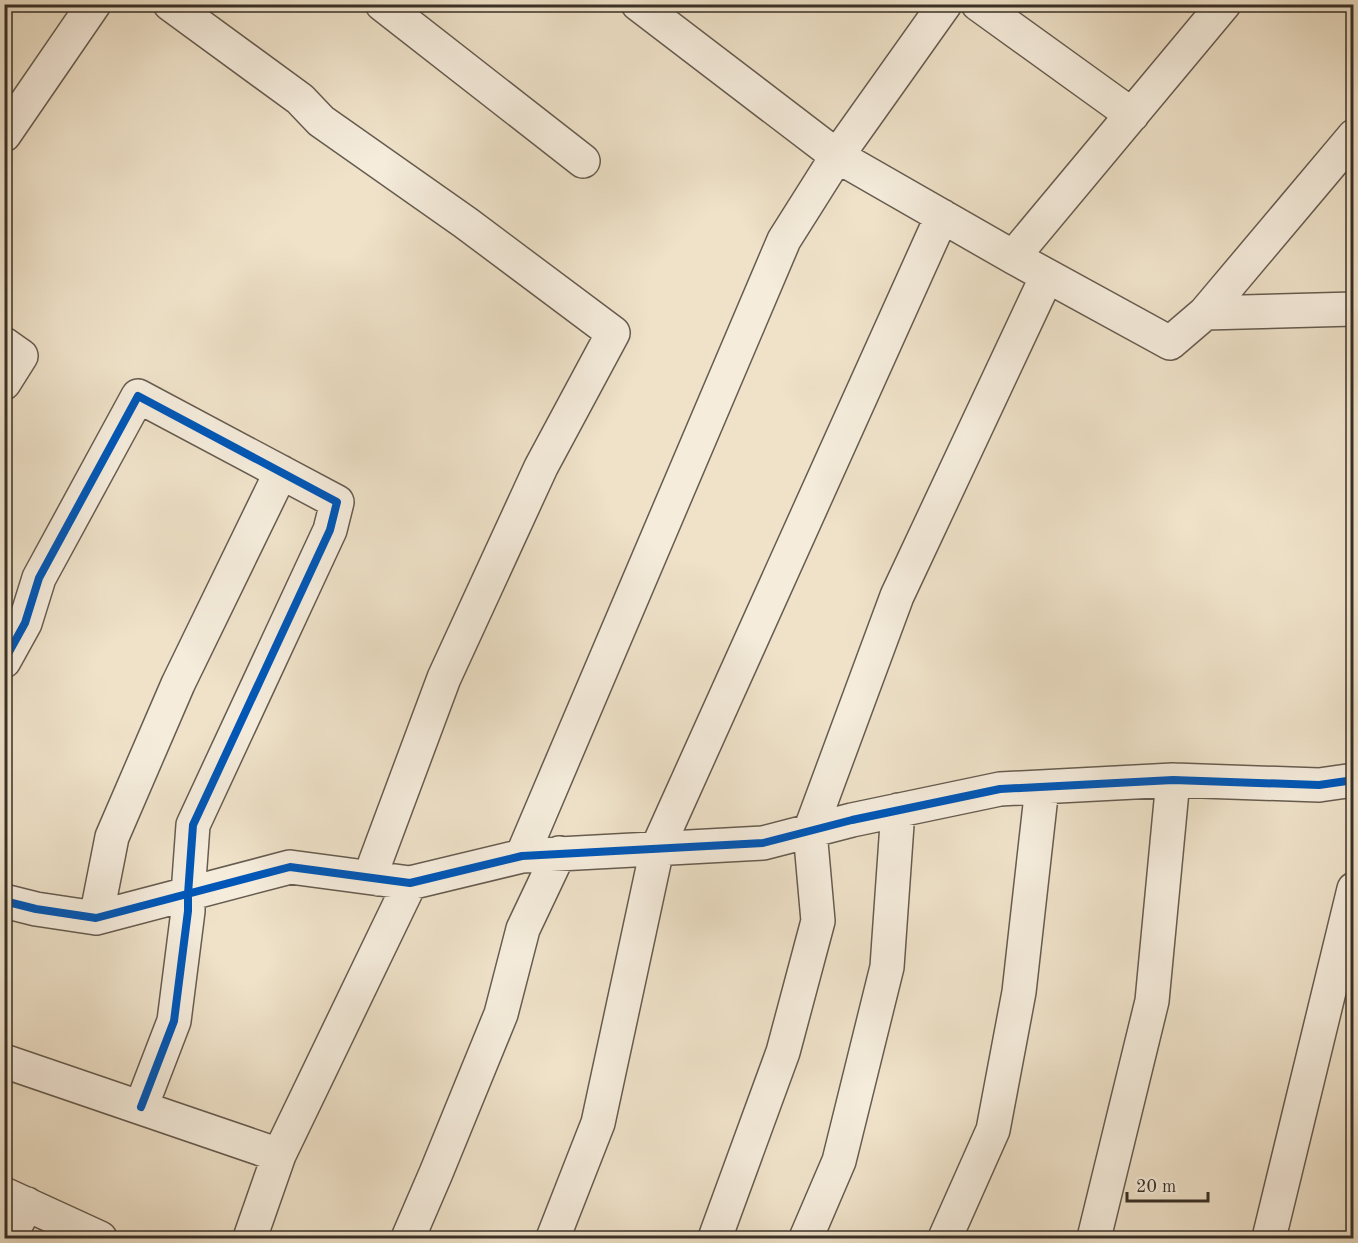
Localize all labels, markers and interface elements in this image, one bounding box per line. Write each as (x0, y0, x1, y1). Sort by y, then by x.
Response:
scale bar (1127, 1165, 1208, 1203)
text: 20 m (1136, 1178, 1176, 1196)

